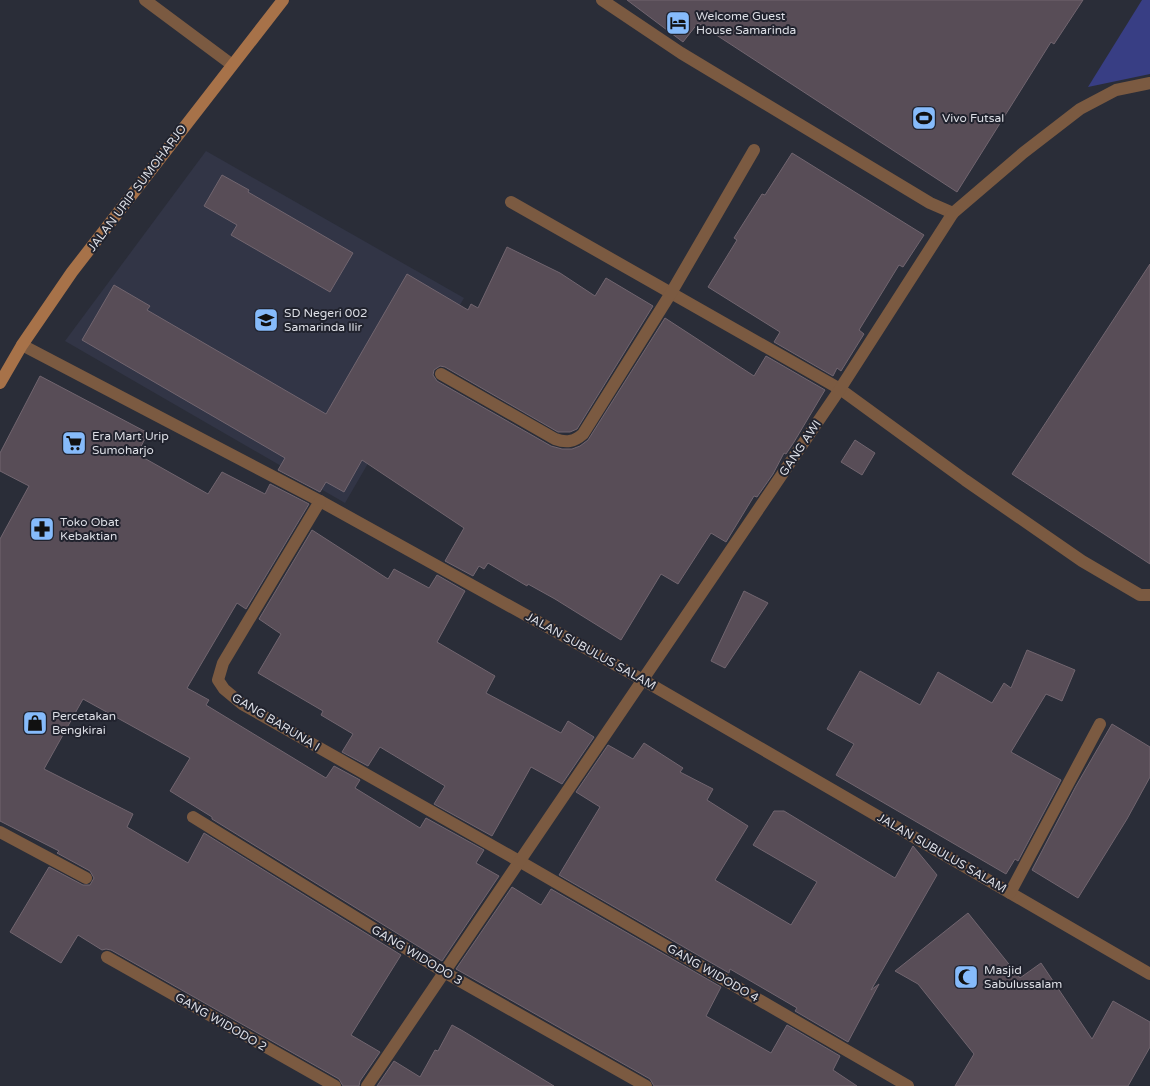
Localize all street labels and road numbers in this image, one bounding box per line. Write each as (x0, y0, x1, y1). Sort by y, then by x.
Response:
street label: JALAN URIP SUMOHARJO (85, 122, 189, 254)
street label: GANG AWI (776, 417, 824, 479)
street label: JALAN SUBULUS SALAM (523, 609, 659, 693)
street label: GANG BARUNA I (230, 690, 322, 754)
street label: JALAN SUBULUS SALAM (875, 810, 1009, 896)
street label: GANG WIDODO 3 (369, 922, 465, 988)
street label: GANG WIDODO 4 (665, 941, 762, 1005)
street label: GANG WIDODO 2 (173, 990, 269, 1054)

